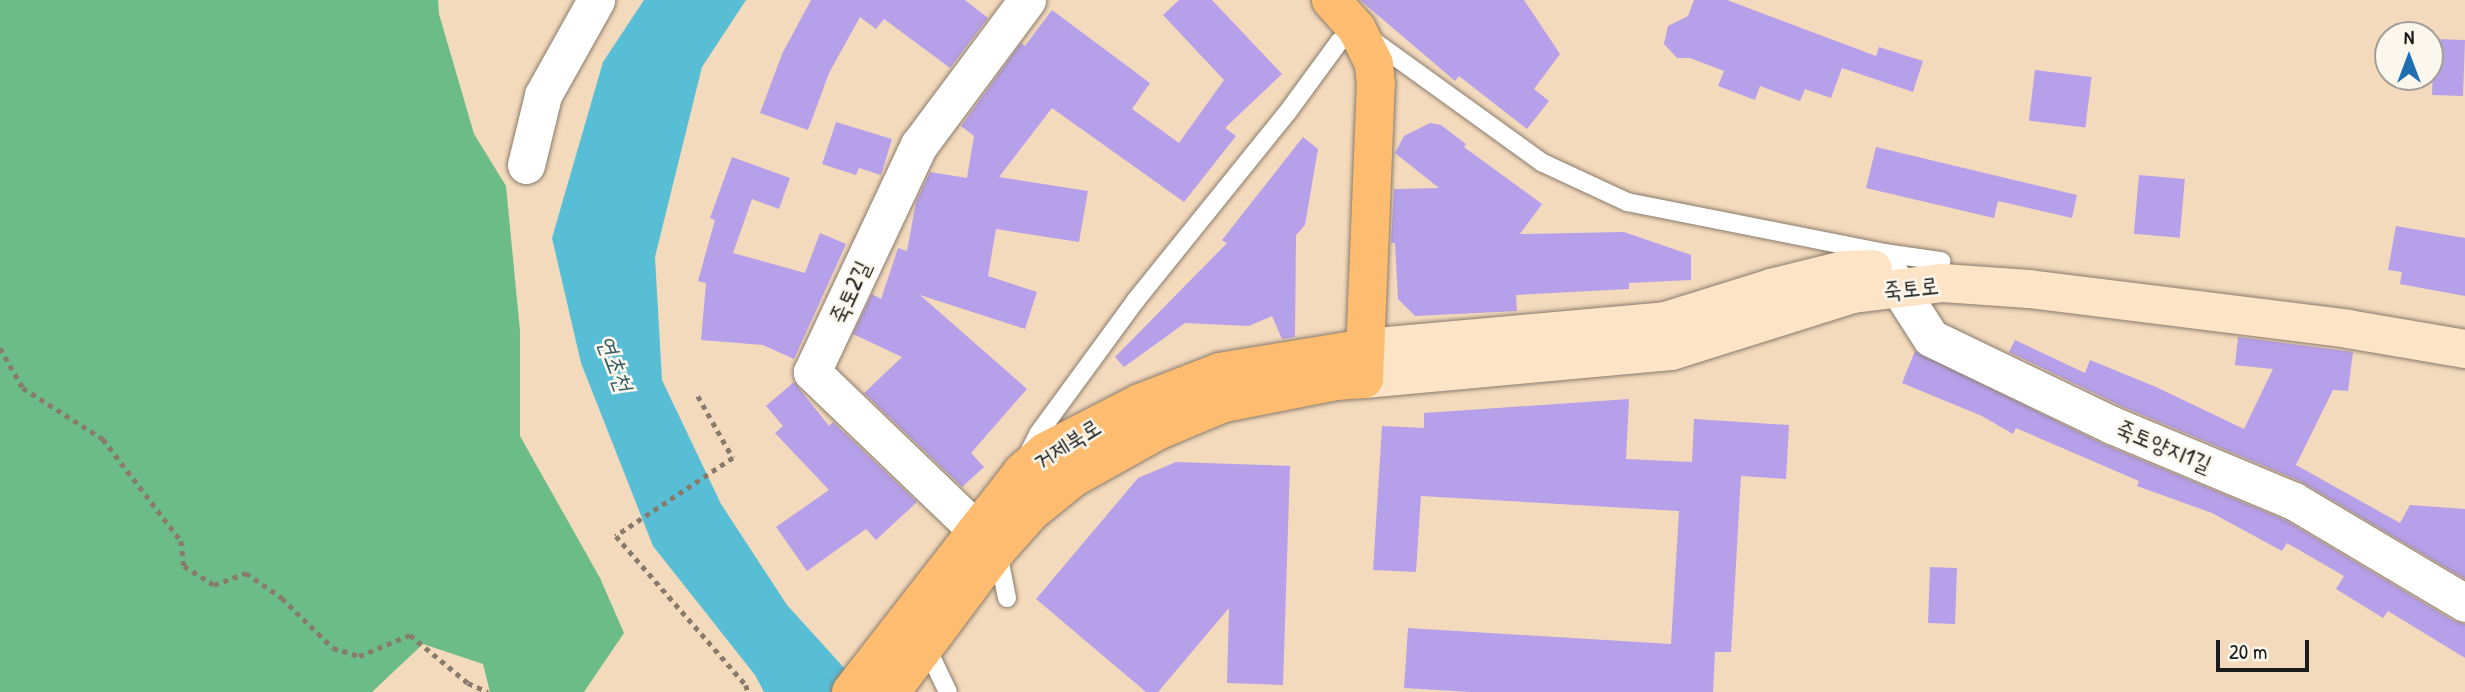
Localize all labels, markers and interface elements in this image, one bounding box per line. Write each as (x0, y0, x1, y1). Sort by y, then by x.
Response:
north arrow (2374, 21, 2444, 91)
text: N (2404, 24, 2414, 50)
street label: 죽토2길 (823, 256, 877, 328)
street label: 죽토로 (1882, 271, 1940, 305)
water label: 연초천 (591, 331, 639, 395)
street label: 거제북로 (1028, 413, 1106, 475)
street label: 죽토양지1길 (2112, 414, 2216, 478)
scale bar (2220, 626, 2313, 670)
text: 20 m (2229, 637, 2267, 666)

